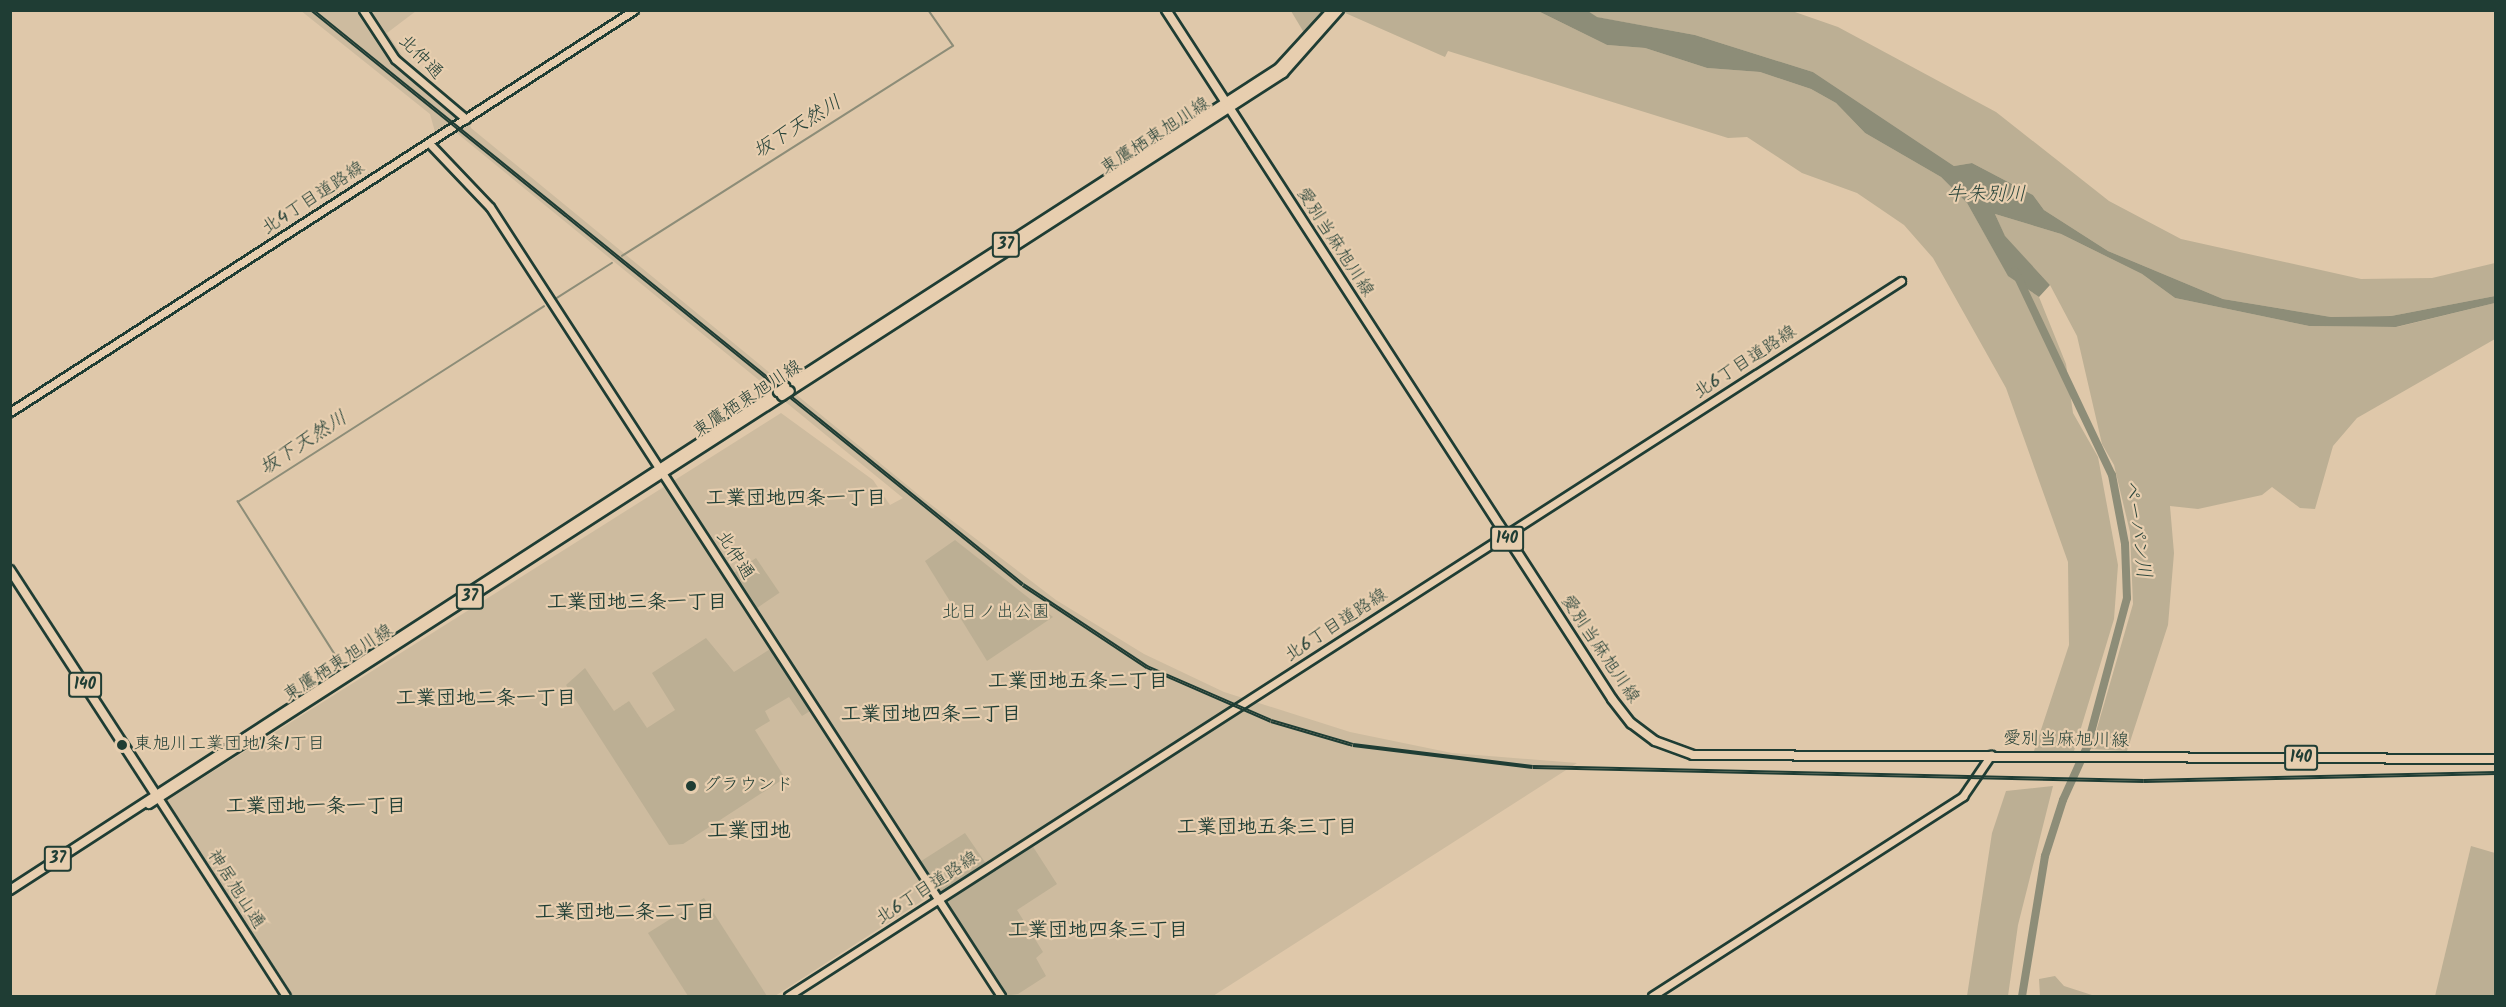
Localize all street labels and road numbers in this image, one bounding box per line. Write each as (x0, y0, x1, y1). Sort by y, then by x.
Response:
street label: 北仲通 (393, 31, 447, 85)
street label: 東鷹栖東旭川線 (1097, 94, 1215, 180)
street label: 北4丁目道路線 (259, 158, 369, 240)
street label: 愛別当麻旭川線 (1291, 184, 1377, 302)
road number: 37 (991, 232, 1021, 258)
street label: 北6丁目道路線 (1691, 322, 1801, 404)
street label: 東鷹栖東旭川線 (689, 357, 807, 443)
road number: 140 (1489, 526, 1525, 552)
street label: 北仲通 (710, 527, 758, 585)
road number: 37 (455, 584, 485, 610)
street label: 北6丁目道路線 (1282, 585, 1392, 667)
street label: 愛別当麻旭川線 (1555, 592, 1643, 708)
street label: 東鷹栖東旭川線 (280, 621, 398, 707)
road number: 140 (67, 672, 103, 698)
street label: 愛別当麻旭川線 (2003, 729, 2129, 753)
road number: 140 (2283, 745, 2319, 771)
road number: 37 (43, 846, 73, 872)
street label: 神居旭山通 (201, 846, 269, 934)
street label: 北6丁目道路線 (873, 848, 983, 930)

